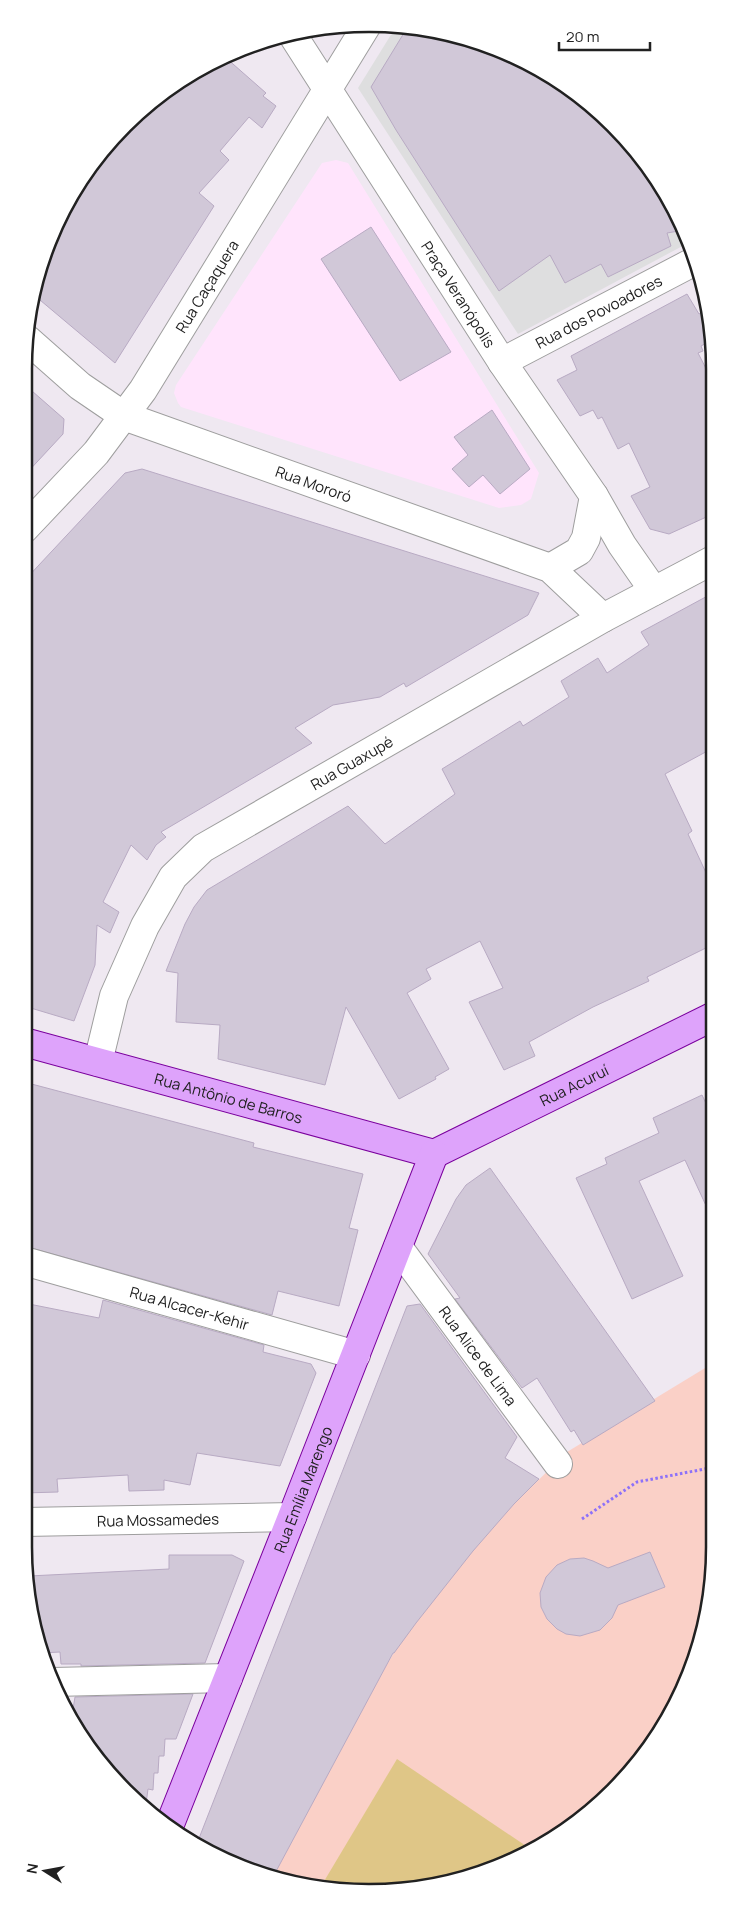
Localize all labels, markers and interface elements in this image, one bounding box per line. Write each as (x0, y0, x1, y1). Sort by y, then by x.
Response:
scale bar (559, 20, 650, 52)
text: 20 m (566, 26, 599, 47)
street label: Rua Caçaquera (170, 236, 243, 337)
street label: Praça Veranópolis (417, 237, 501, 352)
street label: Rua dos Povoadores (532, 270, 666, 353)
street label: Rua Mororó (273, 460, 355, 507)
street label: Rua Guaxupé (306, 730, 397, 795)
street label: Rua Acuruí (536, 1059, 612, 1111)
street label: Rua Antônio de Barros (152, 1068, 305, 1128)
street label: Rua Alcacer-Kehir (127, 1281, 252, 1335)
street label: Rua Alice de Lima (434, 1302, 522, 1410)
street label: Rua Emília Marengo (268, 1423, 337, 1556)
street label: Rua Mossamedes (97, 1508, 219, 1531)
north arrow (20, 1846, 70, 1896)
text: N (21, 1862, 42, 1875)

